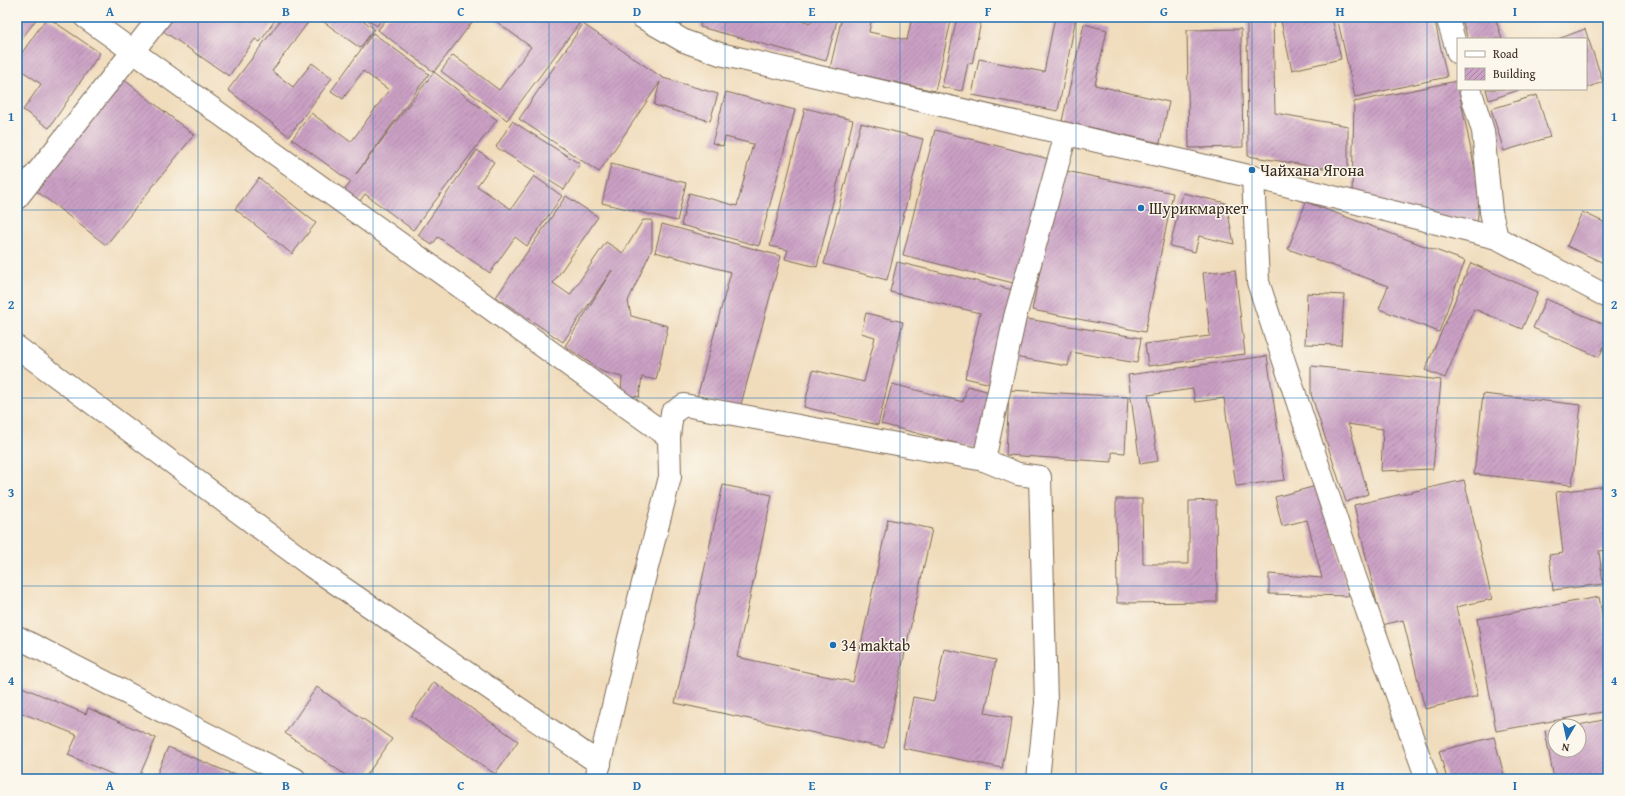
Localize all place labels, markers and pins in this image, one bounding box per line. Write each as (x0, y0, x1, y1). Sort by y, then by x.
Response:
place label: Чайхана Ягона (1260, 158, 1365, 182)
marker: Чайхана Ягона (1247, 165, 1257, 175)
place label: Шурикмаркет (1149, 196, 1249, 220)
marker: Шурикмаркет (1136, 203, 1146, 213)
place label: 34 maktab (841, 633, 910, 657)
marker: 34 maktab (828, 640, 838, 650)

